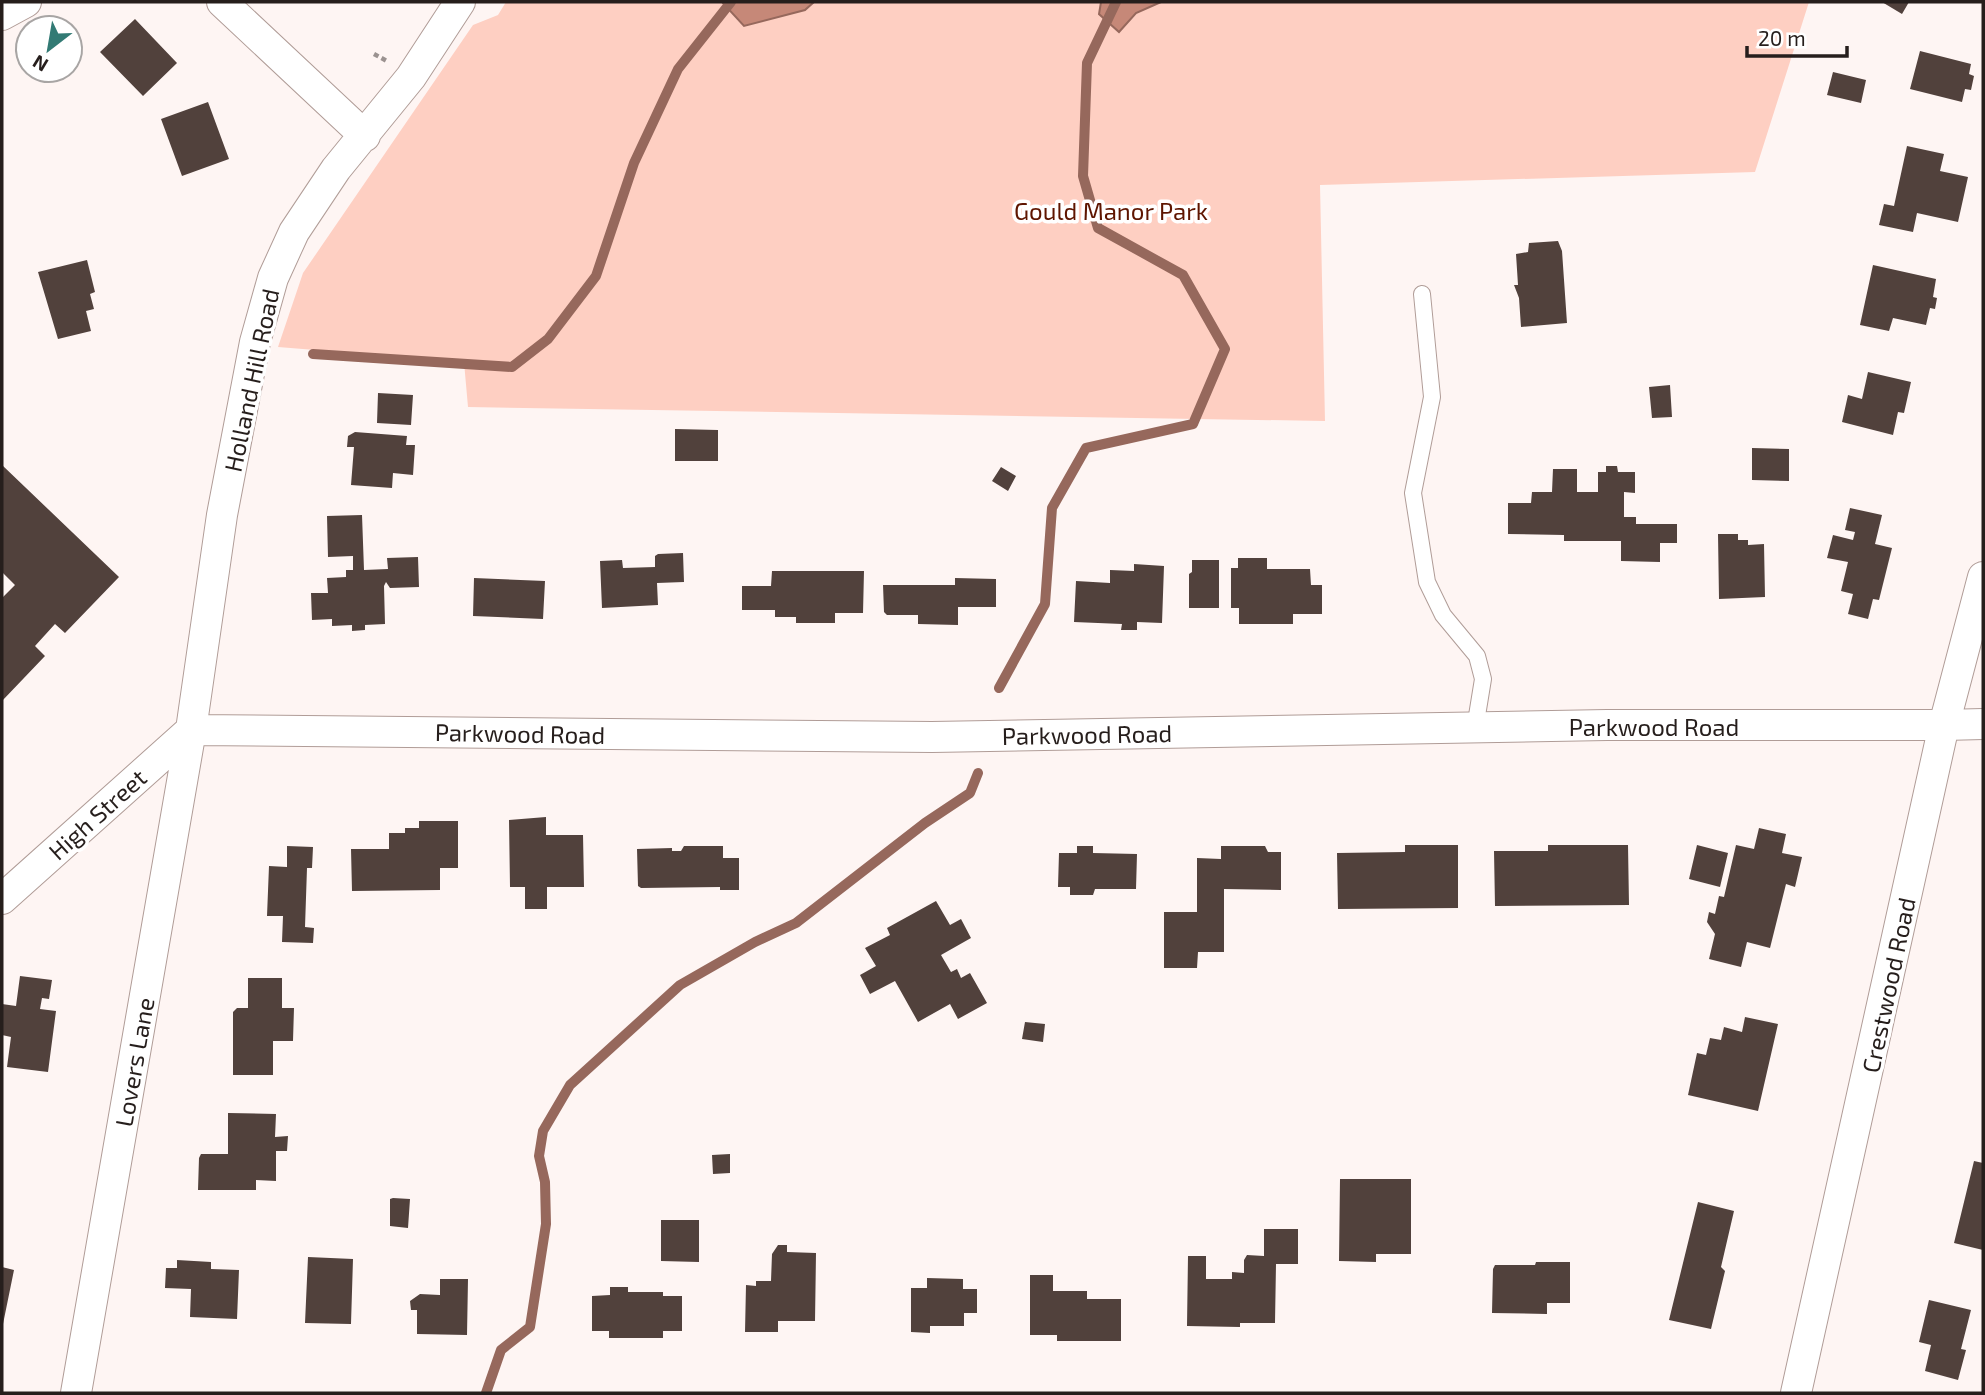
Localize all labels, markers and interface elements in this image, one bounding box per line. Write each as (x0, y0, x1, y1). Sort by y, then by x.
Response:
north arrow (14, 14, 84, 84)
scale bar (1747, 14, 1847, 58)
text: 20 m (1758, 25, 1806, 50)
text: N (28, 51, 52, 77)
park label: Gould Manor Park (1014, 196, 1208, 225)
street label: Holland Hill Road (217, 286, 285, 474)
street label: Parkwood Road (1569, 712, 1739, 741)
street label: Parkwood Road (435, 717, 605, 749)
street label: Parkwood Road (1002, 718, 1172, 750)
street label: High Street (42, 763, 152, 865)
street label: Crestwood Road (1855, 895, 1921, 1075)
street label: Lovers Lane (108, 995, 160, 1129)

